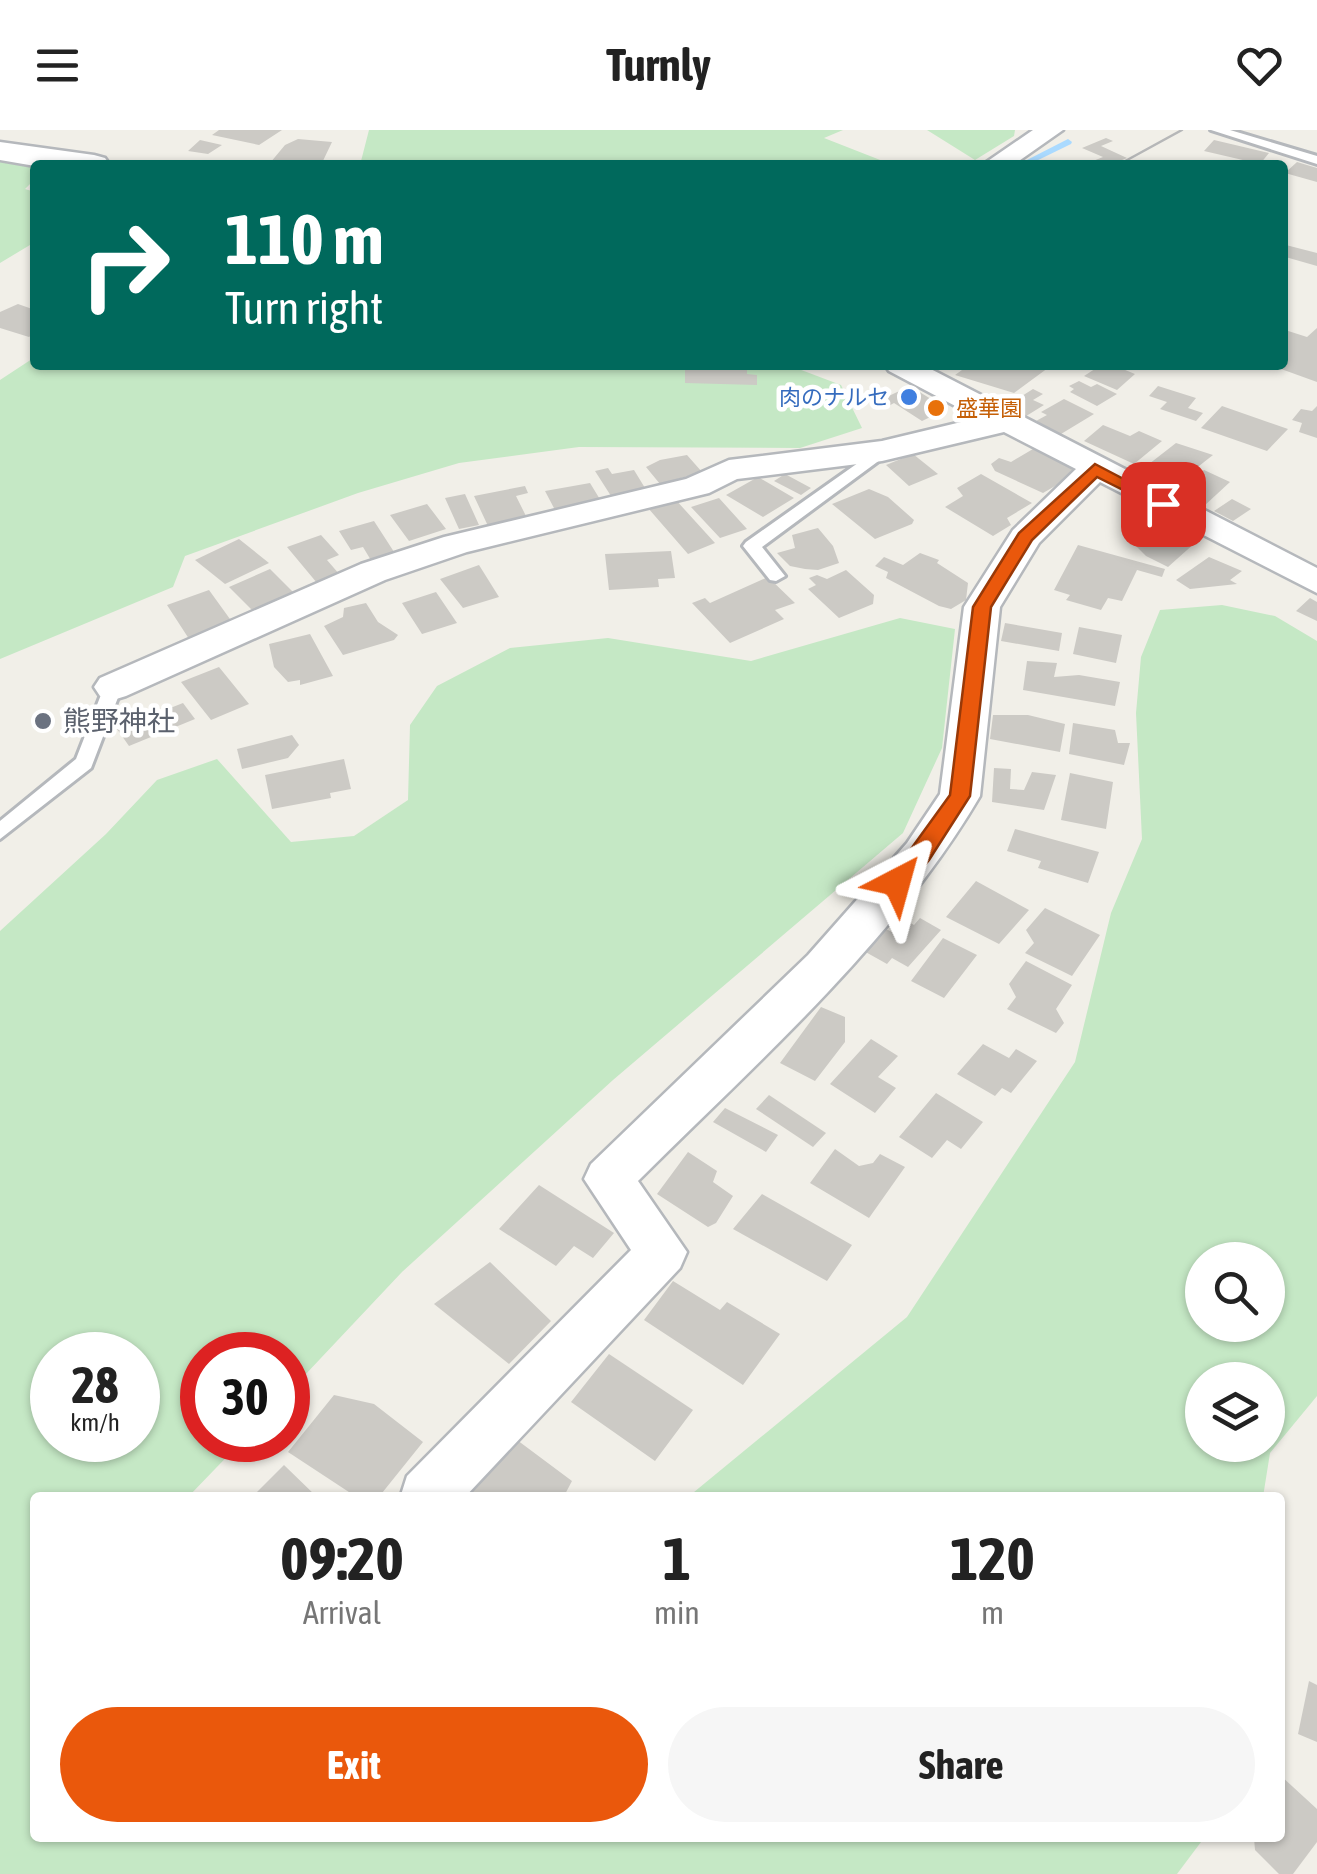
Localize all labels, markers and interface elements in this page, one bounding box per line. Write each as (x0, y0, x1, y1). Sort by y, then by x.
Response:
icon: menu (30, 38, 85, 93)
icon: heart (1232, 38, 1287, 93)
text: Turnly (606, 39, 711, 91)
text: 110 m (225, 199, 384, 279)
icon: right (60, 200, 190, 330)
text: Turn right (225, 282, 383, 334)
place label: 肉のナルセ (779, 384, 889, 410)
marker: 肉のナルセ (898, 386, 920, 408)
place label: 盛華園 (956, 395, 1022, 421)
marker: 盛華園 (925, 397, 947, 419)
pin (1121, 462, 1206, 547)
icon: arrive (1136, 477, 1191, 532)
place label: 熊野神社 (63, 705, 175, 737)
marker: 熊野神社 (32, 710, 54, 732)
position arrow (845, 830, 949, 934)
map controls (1185, 1242, 1285, 1462)
button: search (1185, 1242, 1285, 1342)
speed limit sign: 30 (180, 1332, 310, 1462)
text: 28 (71, 1356, 118, 1414)
button: layers (1185, 1362, 1285, 1462)
text: km/h (70, 1408, 120, 1436)
text: 09:20 (280, 1524, 404, 1593)
text: 1 (663, 1524, 691, 1593)
text: 120 (950, 1524, 1035, 1593)
text: Arrival (303, 1594, 381, 1631)
text: min (654, 1594, 700, 1631)
text: m (981, 1594, 1004, 1631)
button: Exit (60, 1707, 648, 1822)
button: Share (668, 1707, 1255, 1822)

